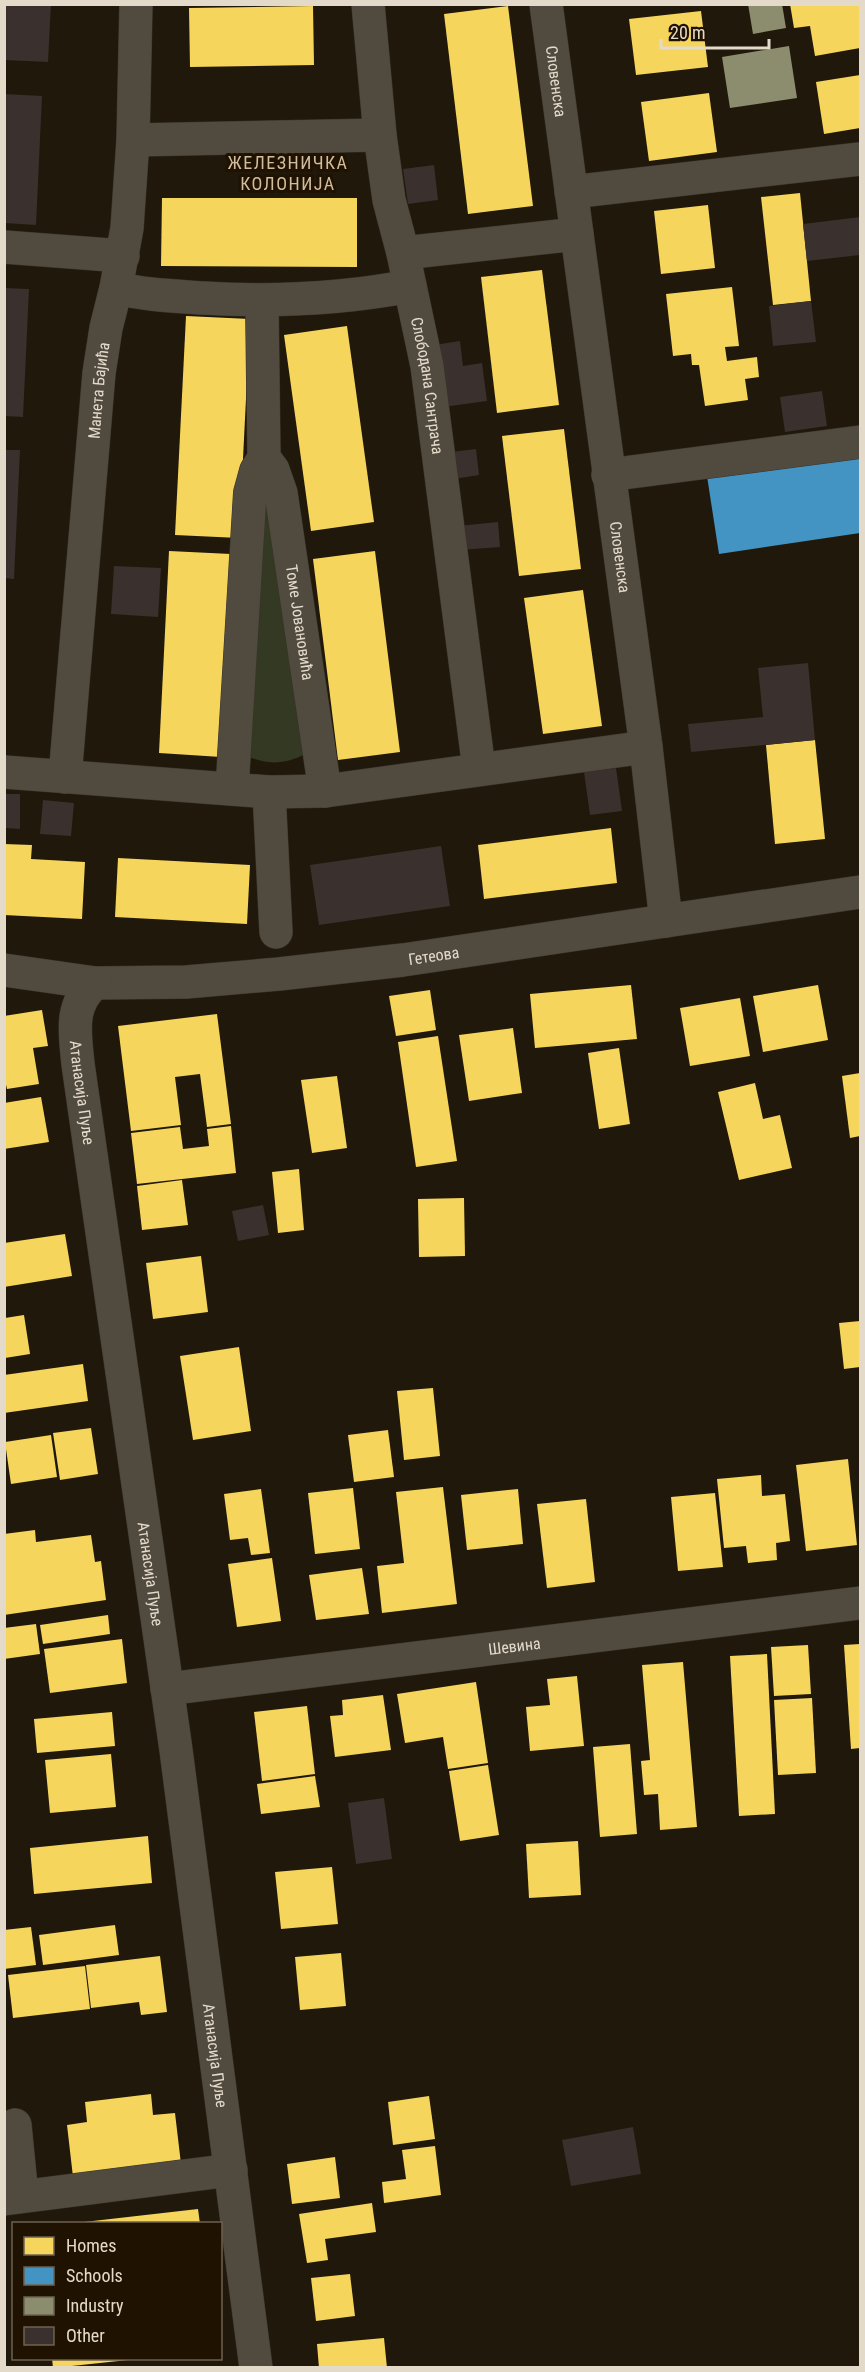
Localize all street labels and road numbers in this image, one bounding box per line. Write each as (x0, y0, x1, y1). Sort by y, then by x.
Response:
street label: Словенска (542, 44, 571, 118)
street label: Слободана Сантрача (407, 315, 448, 455)
street label: Манета Бајића (84, 341, 113, 440)
street label: Словенска (606, 520, 635, 594)
street label: Томе Јовановића (282, 563, 318, 681)
street label: Гетеова (407, 942, 460, 969)
street label: Атанасија Пуље (66, 1040, 99, 1146)
street label: Атанасија Пуље (134, 1521, 168, 1627)
street label: Шевина (487, 1633, 542, 1659)
street label: Атанасија Пуље (199, 2002, 232, 2109)

